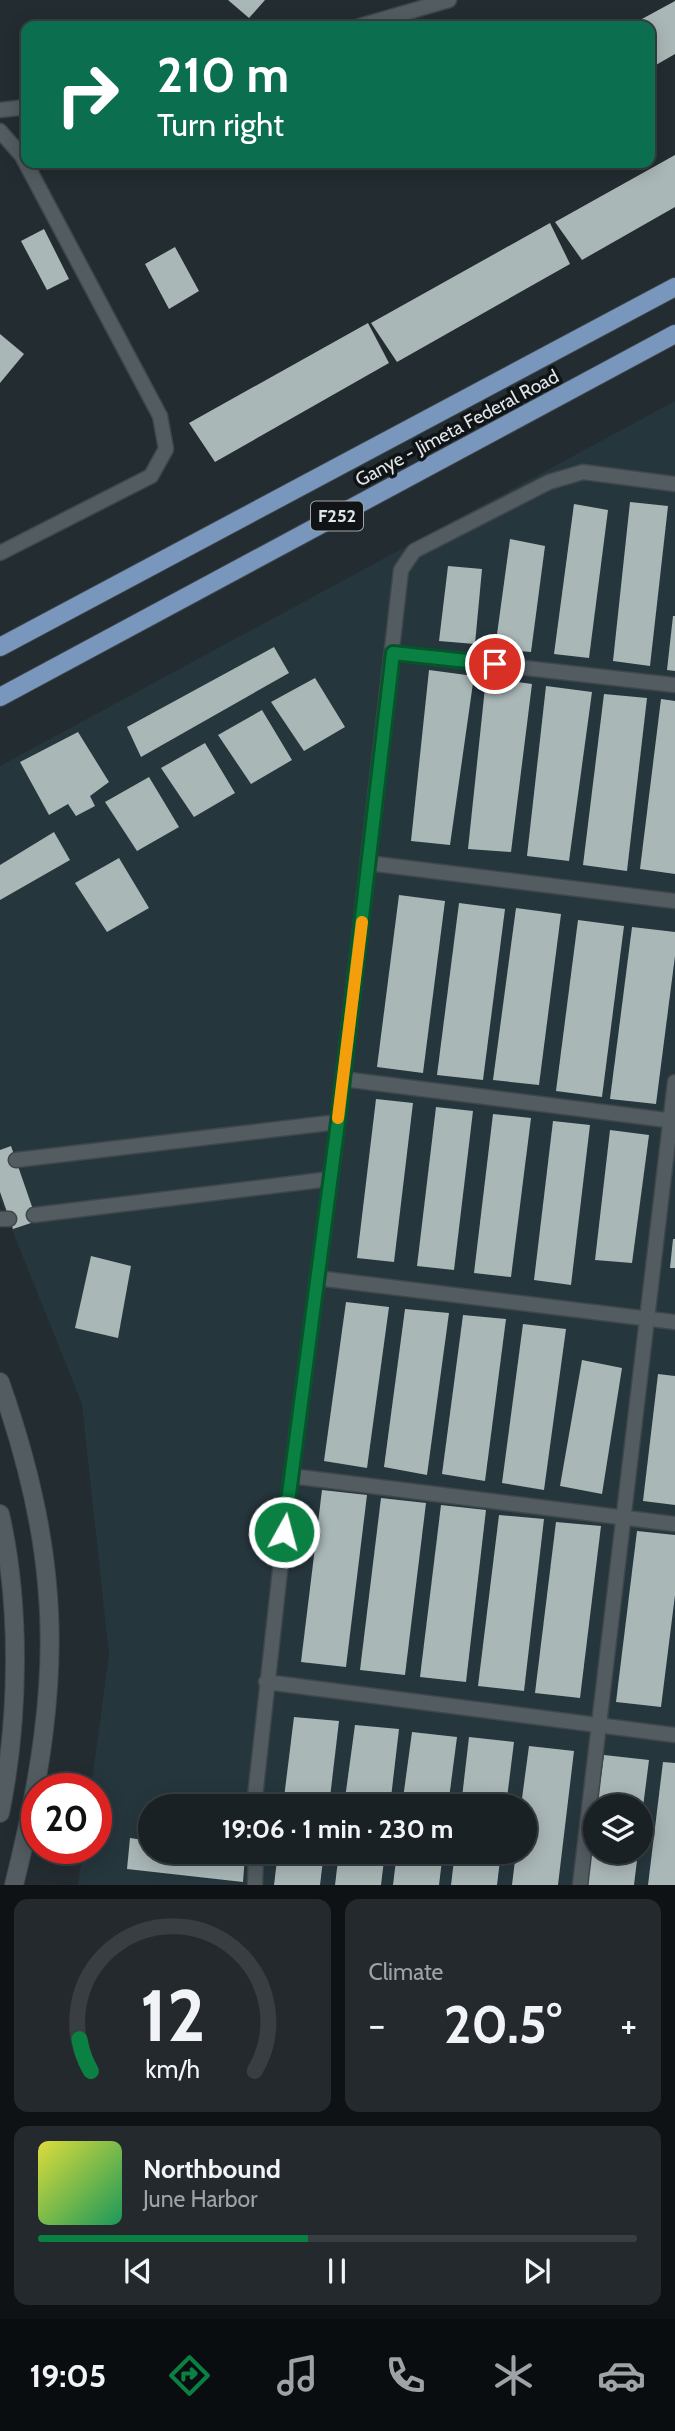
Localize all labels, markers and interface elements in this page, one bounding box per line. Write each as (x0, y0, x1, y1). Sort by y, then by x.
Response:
text: 210 m (157, 45, 289, 104)
icon: right (42, 49, 133, 140)
text: Turn right (157, 105, 284, 144)
street label: Ganye - Jimeta Federal Road (351, 365, 563, 491)
road number: F252 (311, 502, 363, 530)
pin (465, 634, 525, 694)
icon: arrive (476, 645, 514, 683)
position arrow (247, 1495, 321, 1569)
speed limit sign: 20 (21, 1773, 112, 1864)
map controls (583, 1794, 653, 1864)
button: layers (583, 1794, 653, 1864)
text: 19:06 · 1 min · 230 m (222, 1813, 453, 1845)
text: Climate (369, 1958, 443, 1986)
text: 12 (140, 1972, 205, 2060)
text: 20.5° (444, 1993, 562, 2056)
text: − (369, 2001, 385, 2048)
text: + (620, 2001, 637, 2048)
text: km/h (145, 2054, 200, 2084)
text: Northbound (143, 2153, 281, 2185)
text: June Harbor (143, 2185, 257, 2213)
icon: previous (119, 2252, 157, 2290)
icon: pause (318, 2252, 356, 2290)
icon: next (518, 2252, 556, 2290)
icon: directions (165, 2351, 214, 2400)
icon: music (273, 2351, 322, 2400)
icon: phone (381, 2351, 430, 2400)
icon: climate (489, 2351, 538, 2400)
icon: car (597, 2351, 646, 2400)
text: 19:05 (29, 2356, 106, 2395)

